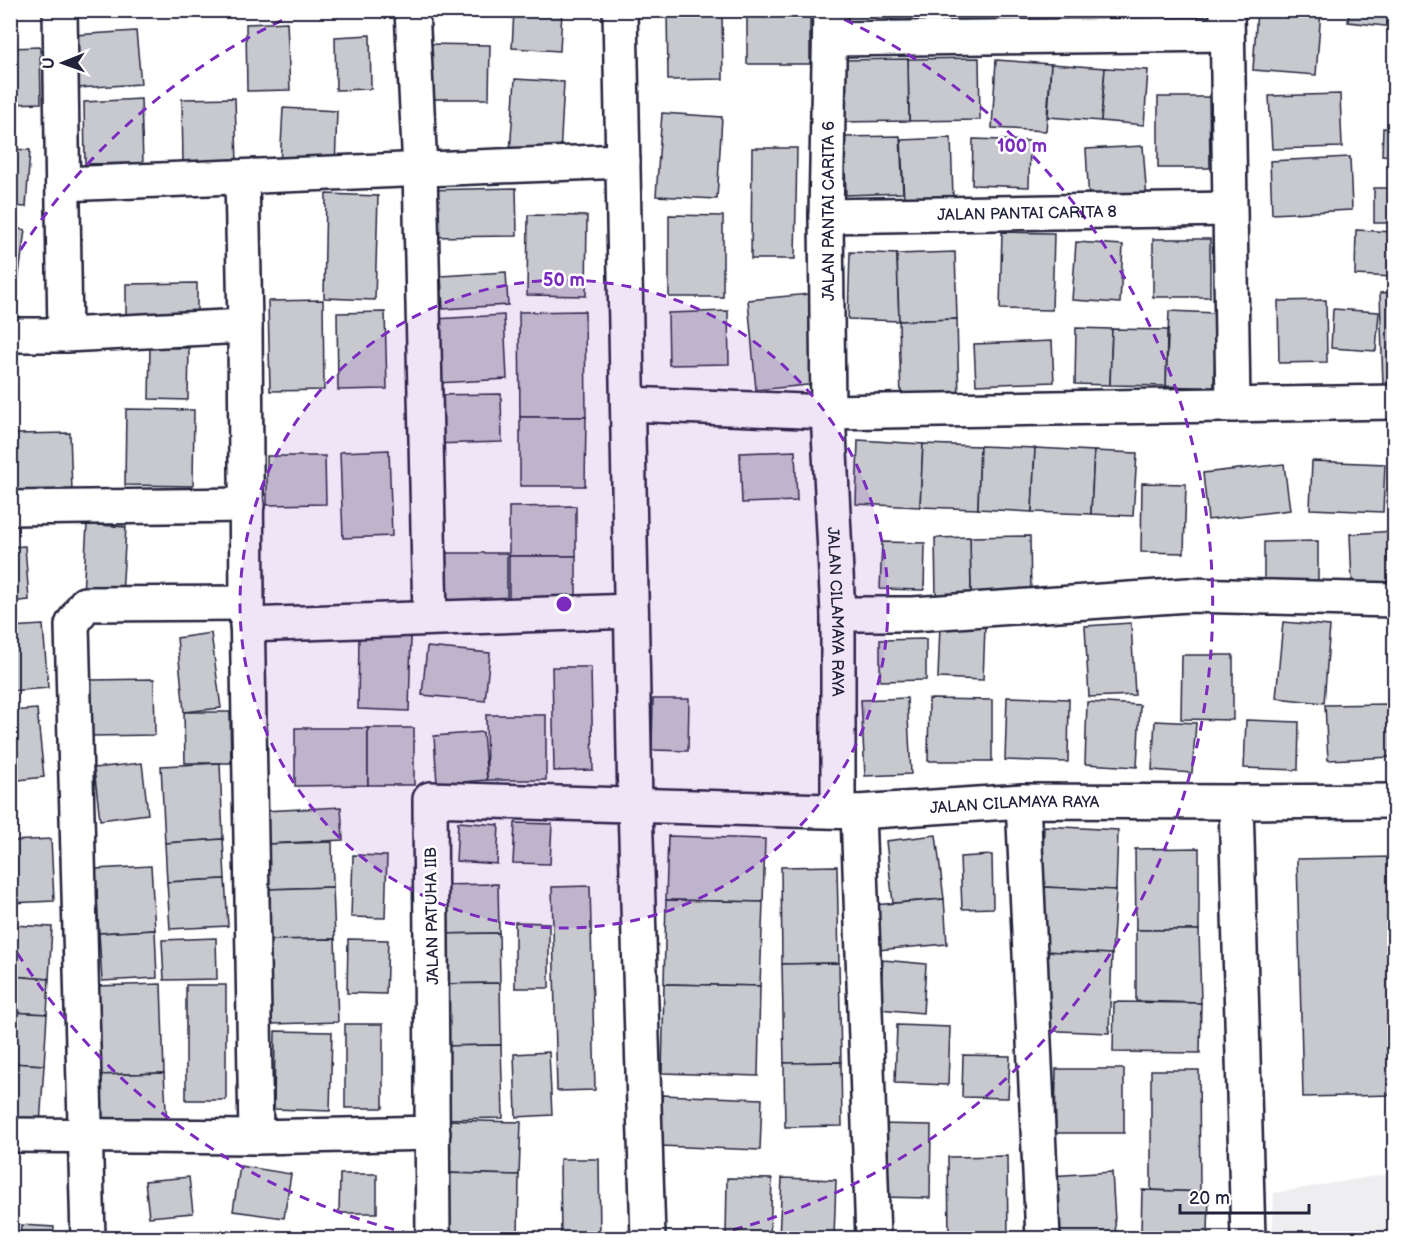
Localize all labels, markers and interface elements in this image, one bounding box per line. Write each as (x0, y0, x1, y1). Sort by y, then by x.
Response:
north arrow (33, 33, 93, 93)
text: U (40, 57, 59, 69)
street label: JALAN PANTAI CARITA 6 (820, 121, 839, 301)
text: 100 m (997, 136, 1047, 157)
street label: JALAN PANTAI CARITA 8 (937, 203, 1117, 225)
text: 50 m (543, 270, 585, 291)
street label: JALAN CILAMAYA RAYA (823, 527, 846, 697)
centre of rings (554, 594, 574, 614)
street label: JALAN CILAMAYA RAYA (929, 793, 1100, 818)
street label: JALAN PATUHA IIB (422, 847, 443, 985)
scale bar (1180, 1177, 1309, 1215)
text: 20 m (1189, 1188, 1230, 1209)

